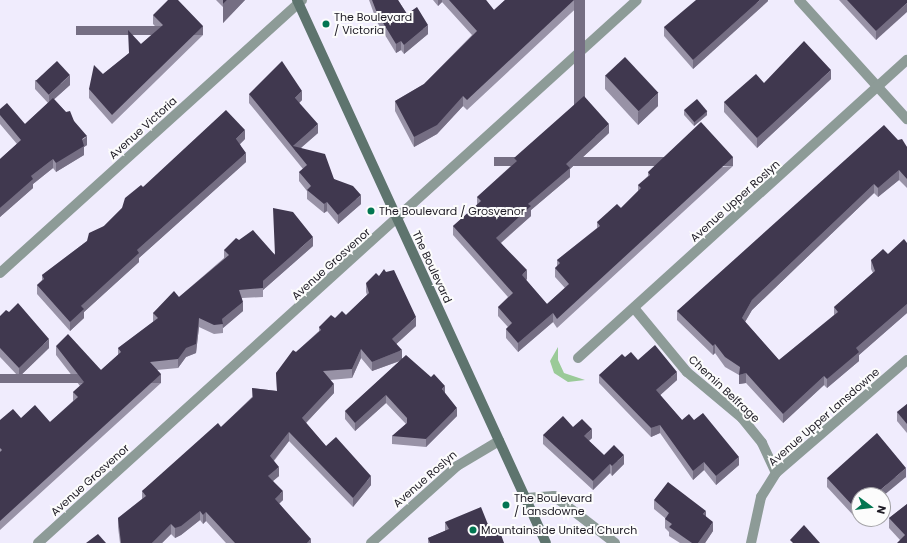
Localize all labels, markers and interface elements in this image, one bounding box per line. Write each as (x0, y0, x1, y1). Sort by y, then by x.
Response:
place label: The Boulevard / Victoria (334, 11, 412, 37)
marker: The Boulevard / Victoria (321, 19, 331, 29)
street label: Avenue Victoria (106, 94, 180, 162)
street label: Avenue Upper Roslyn (688, 157, 782, 245)
place label: The Boulevard / Grosvenor (379, 204, 525, 218)
marker: The Boulevard / Grosvenor (366, 206, 376, 216)
street label: Avenue Grosvenor (289, 225, 373, 303)
street label: The Boulevard (409, 229, 455, 305)
street label: Chemin Belfrage (686, 353, 762, 425)
street label: Avenue Upper Lansdowne (766, 365, 882, 469)
street label: Avenue Grosvenor (48, 441, 132, 519)
street label: Avenue Roslyn (391, 448, 459, 510)
north arrow (851, 487, 891, 527)
place label: The Boulevard / Lansdowne (514, 492, 592, 518)
marker: The Boulevard / Lansdowne (501, 500, 511, 510)
text: N (873, 504, 890, 516)
place label: Mountainside United Church (481, 523, 637, 537)
marker: Mountainside United Church (468, 525, 478, 535)

